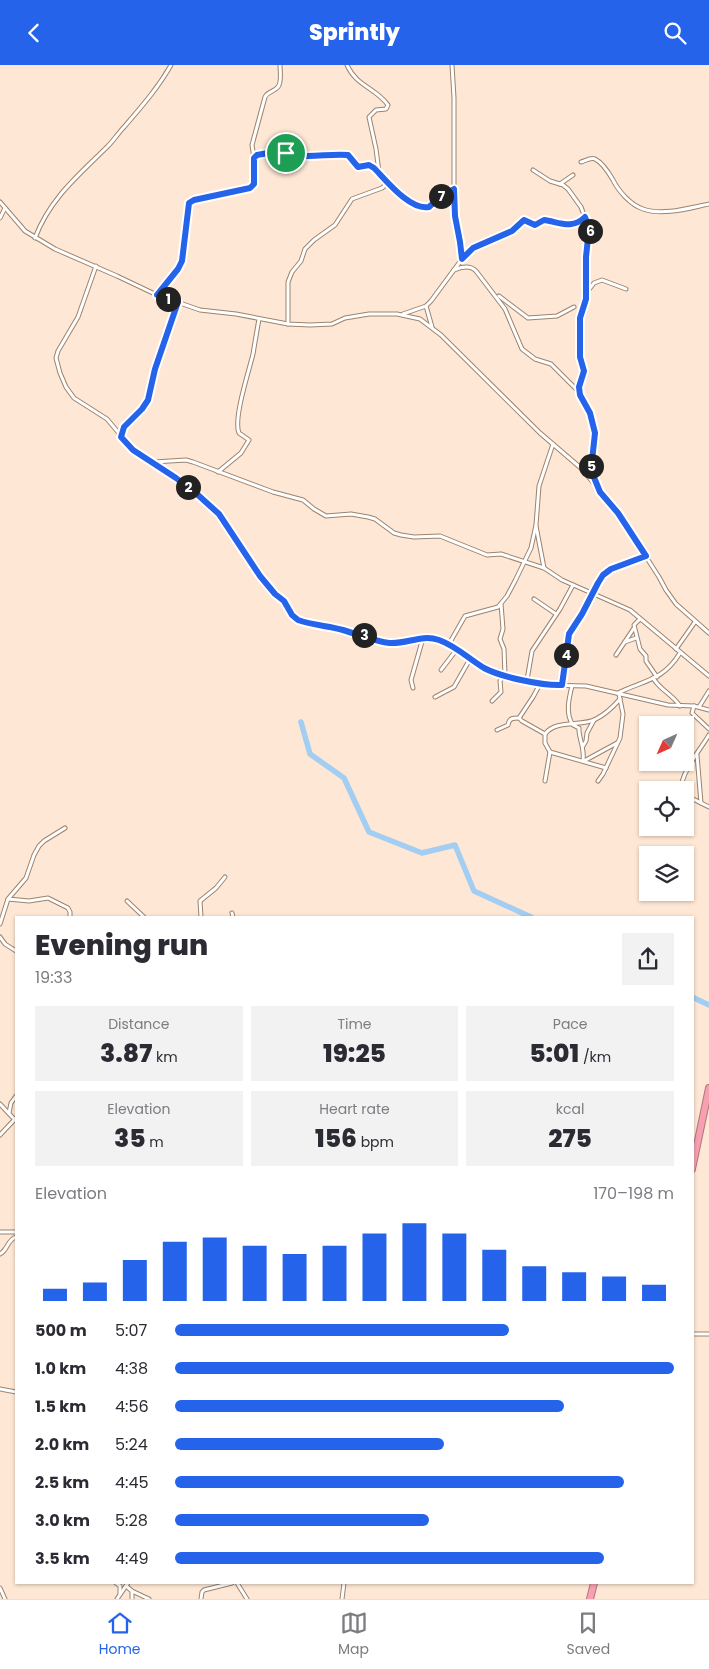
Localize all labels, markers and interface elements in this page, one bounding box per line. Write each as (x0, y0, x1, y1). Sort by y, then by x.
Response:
text: Sprintly (309, 17, 400, 48)
icon: back (20, 19, 48, 47)
icon: search (661, 19, 689, 47)
pin (265, 132, 307, 174)
icon: arrive (272, 139, 300, 167)
pin: 7 (428, 183, 454, 209)
text: 7 (438, 186, 445, 206)
pin: 6 (578, 219, 602, 243)
text: 6 (586, 221, 595, 241)
pin: 1 (156, 287, 180, 311)
text: 1 (166, 289, 171, 309)
pin: 5 (578, 453, 604, 479)
text: 5 (587, 456, 596, 476)
pin: 2 (176, 475, 200, 499)
text: 2 (185, 477, 193, 497)
pin: 3 (352, 623, 376, 647)
text: 3 (360, 625, 369, 645)
pin: 4 (554, 643, 578, 667)
text: 4 (562, 645, 571, 665)
north arrow (639, 716, 694, 771)
map controls (639, 716, 694, 901)
button: locate (639, 781, 694, 836)
button: layers (639, 846, 694, 901)
text: Evening run (35, 926, 208, 965)
button: share (622, 933, 674, 985)
text: 19:33 (35, 966, 72, 989)
text: Distance (108, 1014, 170, 1034)
text: Time (337, 1014, 372, 1034)
text: Pace (553, 1014, 588, 1034)
text: 3.87 (100, 1036, 152, 1071)
text: 19:25 (323, 1036, 386, 1071)
text: 5:01 (529, 1036, 579, 1071)
text: km (152, 1047, 178, 1067)
text: /km (579, 1047, 611, 1067)
text: Elevation (107, 1099, 170, 1119)
text: Heart rate (319, 1099, 390, 1119)
text: kcal (556, 1099, 584, 1119)
text: 35 (114, 1121, 146, 1156)
text: 156 (315, 1121, 357, 1156)
text: 275 (548, 1121, 592, 1156)
text: m (146, 1132, 164, 1152)
text: bpm (357, 1132, 394, 1152)
text: Elevation (35, 1182, 107, 1205)
text: 170–198 m (593, 1182, 674, 1205)
text: 500 m (35, 1319, 87, 1342)
text: 5:07 (115, 1319, 147, 1342)
text: 1.0 km (35, 1357, 86, 1380)
text: 4:38 (115, 1357, 148, 1380)
text: 1.5 km (35, 1395, 86, 1418)
text: 4:56 (115, 1395, 149, 1418)
text: 2.0 km (35, 1433, 89, 1456)
text: 5:24 (115, 1433, 148, 1456)
text: 2.5 km (35, 1471, 89, 1494)
text: 4:45 (115, 1471, 149, 1494)
text: 3.0 km (35, 1509, 90, 1532)
text: 5:28 (115, 1509, 148, 1532)
text: 3.5 km (35, 1547, 90, 1570)
text: 4:49 (115, 1547, 149, 1570)
tab: Home (99, 1609, 141, 1660)
tab: Map (338, 1609, 369, 1660)
tab: Saved (567, 1609, 610, 1660)

